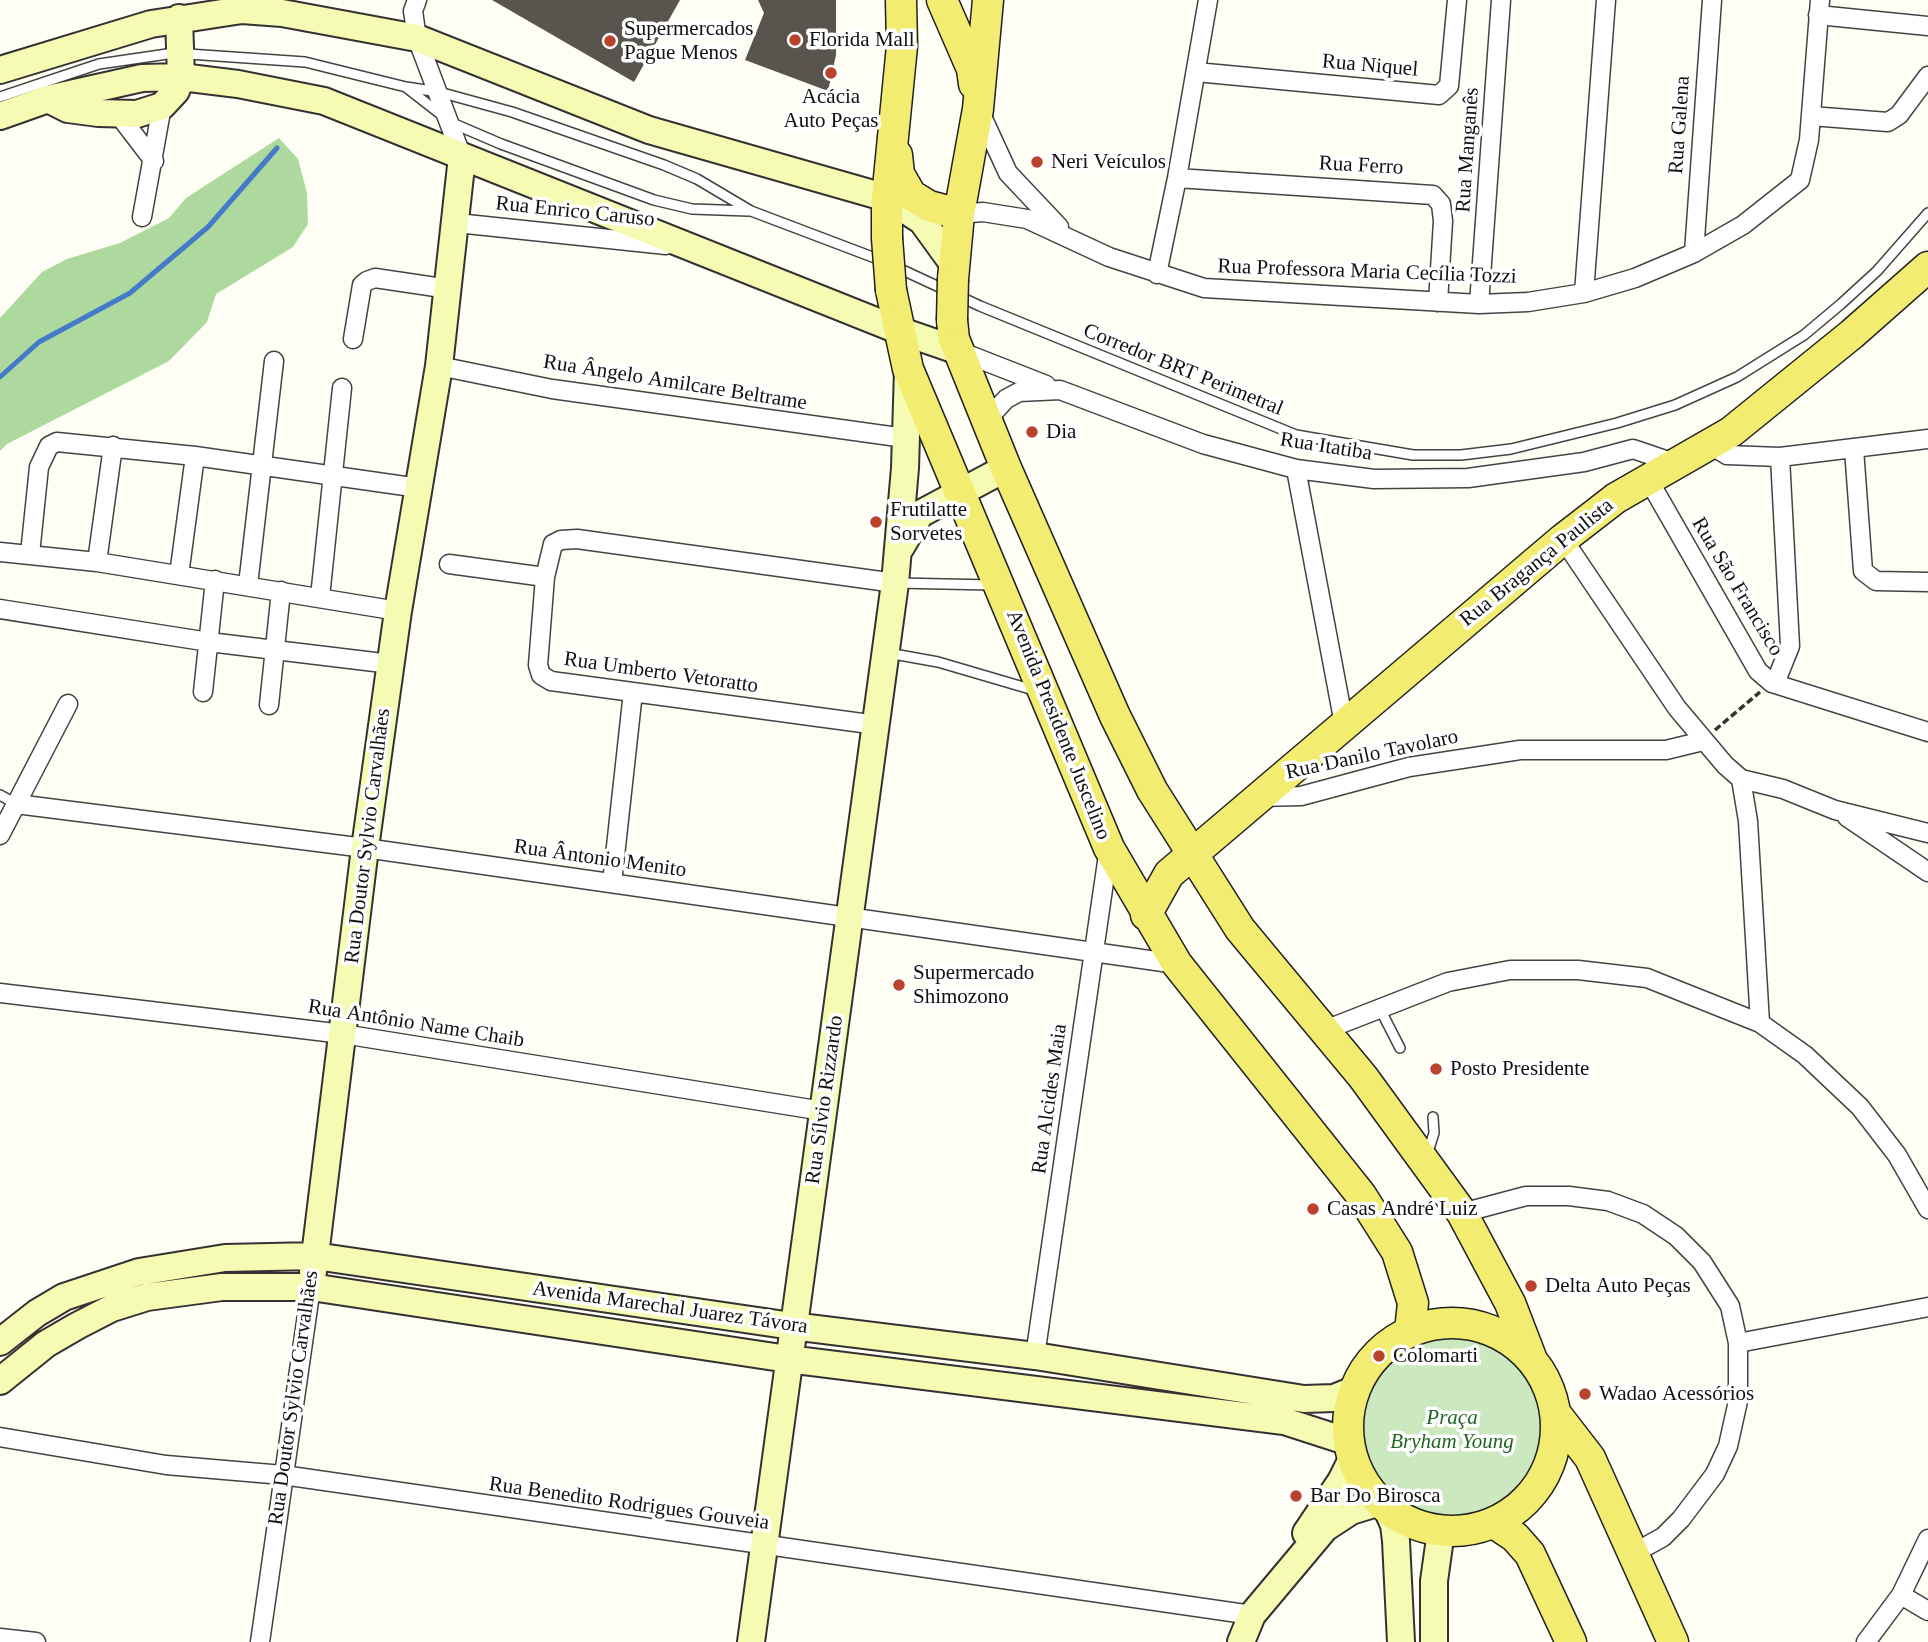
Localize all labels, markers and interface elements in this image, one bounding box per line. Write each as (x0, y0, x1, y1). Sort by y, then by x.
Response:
place label: Supermercados Pague Menos (624, 16, 753, 66)
place label: Florida Mall (809, 27, 915, 53)
marker: Florida Mall (787, 32, 803, 48)
marker: Supermercados Pague Menos (602, 33, 618, 49)
street label: Rua Niquel (1321, 49, 1419, 83)
marker: Acácia Auto Peças (823, 65, 839, 81)
street label: Rua Galena (1664, 75, 1696, 175)
place label: Acácia Auto Peças (783, 84, 879, 134)
street label: Rua Manganês (1451, 87, 1485, 213)
place label: Neri Veículos (1051, 149, 1166, 175)
street label: Rua Ferro (1318, 151, 1404, 181)
marker: Neri Veículos (1029, 154, 1045, 170)
street label: Rua Enrico Caruso (494, 191, 656, 233)
street label: Rua Professora Maria Cecília Tozzi (1217, 254, 1517, 290)
street label: Corredor BRT Perimetral (1079, 318, 1287, 422)
street label: Rua Ângelo Amilcare Beltrame (541, 350, 809, 416)
place label: Dia (1046, 419, 1076, 445)
marker: Dia (1024, 424, 1040, 440)
street label: Rua Itatiba (1278, 427, 1374, 467)
street label: Rua Bragança Paulista (1455, 493, 1619, 633)
place label: Frutilatte Sorvetes (890, 497, 967, 547)
street label: Rua São Francisco (1686, 513, 1788, 661)
marker: Frutilatte Sorvetes (868, 514, 884, 530)
street label: Avenida Presidente Juscelino (1000, 606, 1116, 844)
street label: Rua Umberto Vetoratto (562, 647, 760, 699)
street label: Rua Doutor Sylvio Carvalhães (340, 707, 396, 965)
street label: Rua Danilo Tavolaro (1283, 724, 1461, 786)
street label: Rua Ântonio Menito (512, 834, 688, 884)
place label: Supermercado Shimozono (913, 960, 1034, 1010)
marker: Supermercado Shimozono (891, 977, 907, 993)
street label: Rua Antônio Name Chaib (306, 994, 526, 1054)
street label: Rua Sílvio Rizzardo (801, 1014, 849, 1186)
street label: Rua Alcides Maia (1027, 1022, 1073, 1176)
place label: Posto Presidente (1450, 1056, 1589, 1082)
marker: Posto Presidente (1428, 1061, 1444, 1077)
place label: Casas André Luiz (1327, 1196, 1477, 1222)
marker: Casas André Luiz (1305, 1201, 1321, 1217)
street label: Rua Doutor Sylvio Carvalhães (264, 1269, 324, 1527)
place label: Delta Auto Peças (1545, 1273, 1691, 1299)
street label: Avenida Marechal Juarez Távora (531, 1276, 809, 1340)
marker: Delta Auto Peças (1523, 1278, 1539, 1294)
place label: Colomarti (1393, 1343, 1478, 1369)
marker: Colomarti (1371, 1348, 1387, 1364)
place label: Wadao Acessórios (1599, 1381, 1754, 1407)
marker: Wadao Acessórios (1577, 1386, 1593, 1402)
park label: Praça Bryham Young (1390, 1405, 1514, 1455)
street label: Rua Benedito Rodrigues Gouveia (487, 1472, 771, 1536)
place label: Bar Do Birosca (1310, 1483, 1441, 1509)
marker: Bar Do Birosca (1288, 1488, 1304, 1504)

